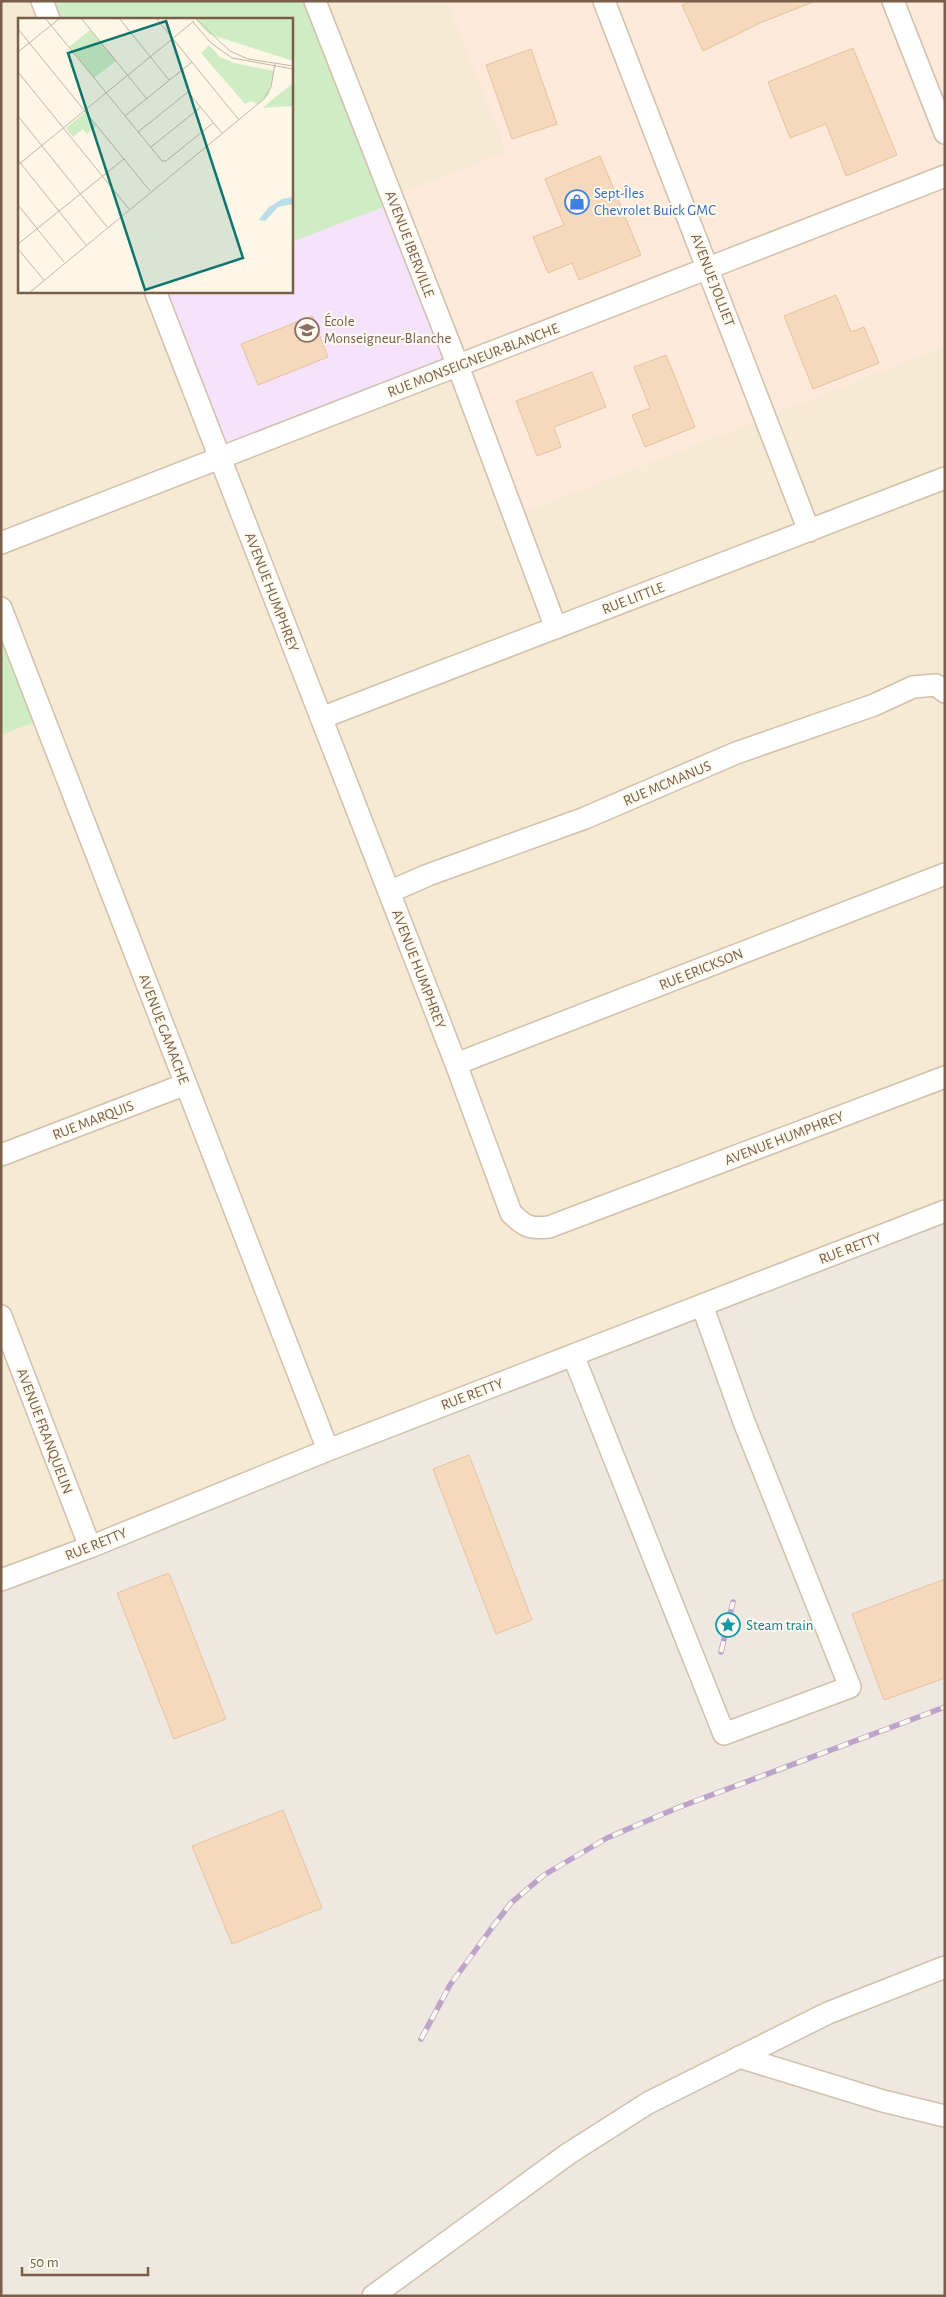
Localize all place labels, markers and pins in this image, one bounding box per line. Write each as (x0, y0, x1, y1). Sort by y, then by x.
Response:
place label: Sept-Îles Chevrolet Buick GMC (594, 185, 716, 218)
shop icon: Sept-Îles Chevrolet Buick GMC (564, 189, 590, 215)
place label: École Monseigneur-Blanche (324, 312, 451, 346)
school or university icon: École Monseigneur-Blanche (294, 317, 320, 343)
place icon: Steam train (715, 1612, 741, 1638)
place label: Steam train (746, 1618, 814, 1633)

